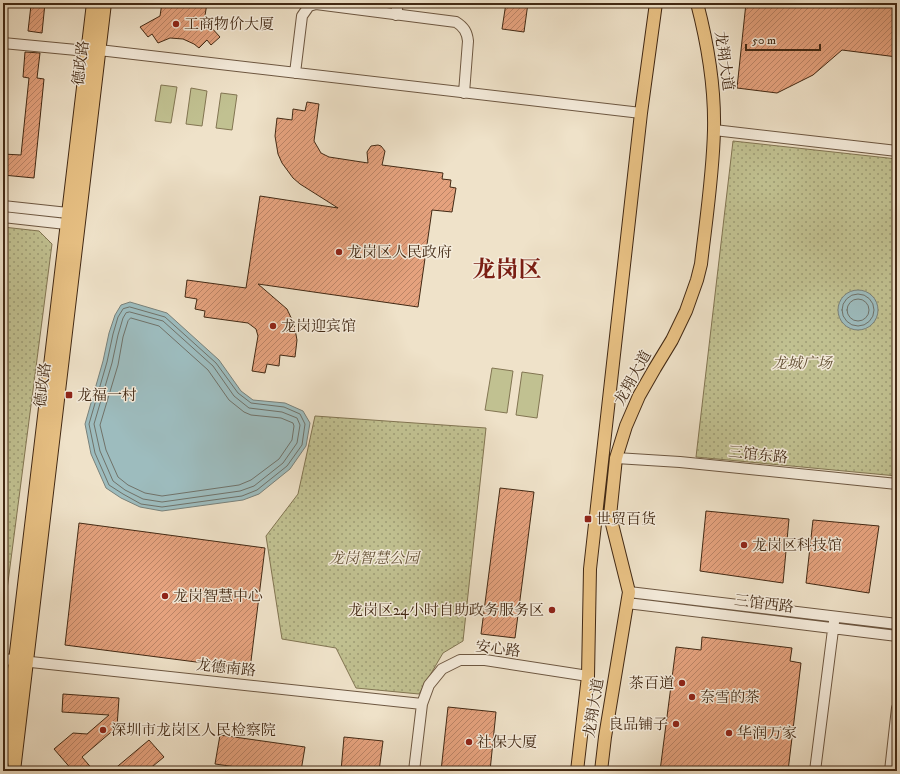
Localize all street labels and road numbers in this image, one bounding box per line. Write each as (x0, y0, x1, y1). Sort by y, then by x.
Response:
street label: 龙翔大道 (710, 30, 738, 92)
street label: 德政路 (69, 40, 93, 86)
street label: 龙翔大道 (610, 347, 656, 409)
street label: 德政路 (31, 362, 55, 408)
street label: 三馆东路 (727, 442, 789, 468)
street label: 三馆西路 (733, 591, 795, 617)
street label: 安心路 (475, 637, 521, 661)
street label: 龙德南路 (195, 655, 257, 681)
street label: 龙翔大道 (580, 677, 608, 739)

